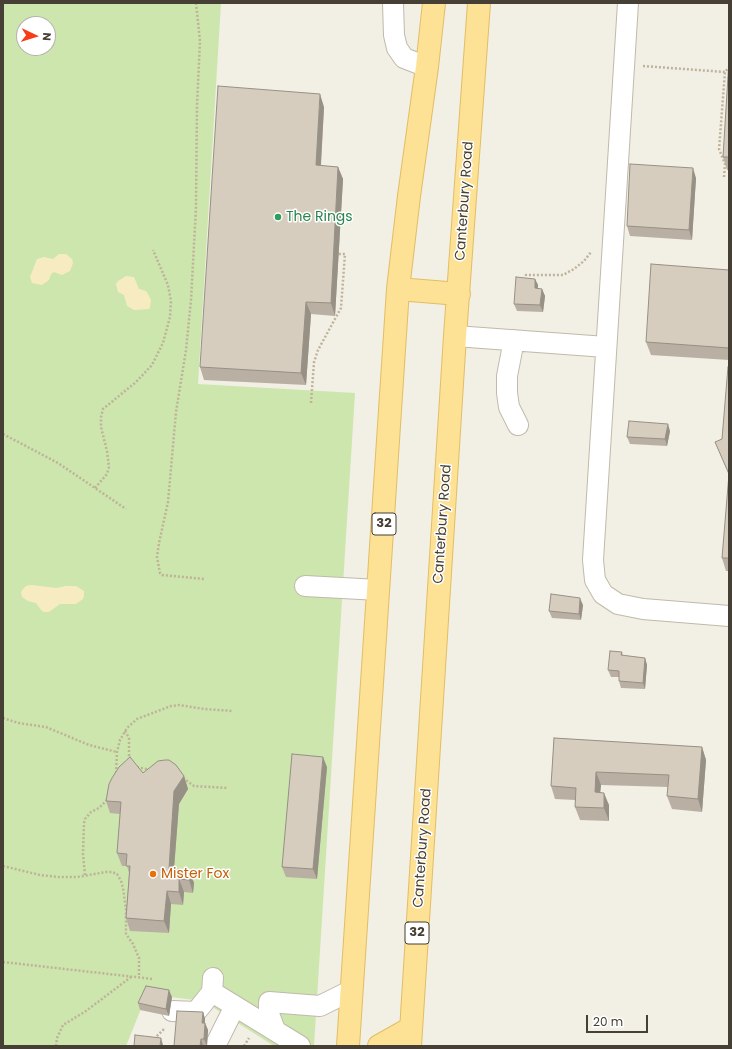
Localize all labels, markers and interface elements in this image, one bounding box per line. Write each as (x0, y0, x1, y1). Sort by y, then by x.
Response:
north arrow (16, 16, 56, 56)
text: N (39, 32, 55, 41)
street label: Canterbury Road (452, 141, 478, 261)
place label: The Rings (286, 209, 353, 225)
marker: The Rings (273, 212, 283, 222)
street label: Canterbury Road (430, 464, 456, 584)
road number: 32 (372, 513, 396, 535)
street label: Canterbury Road (410, 788, 436, 908)
place label: Mister Fox (161, 866, 229, 882)
marker: Mister Fox (148, 869, 158, 879)
road number: 32 (405, 922, 429, 944)
scale bar (588, 1007, 650, 1033)
text: 20 m (593, 1013, 623, 1030)

